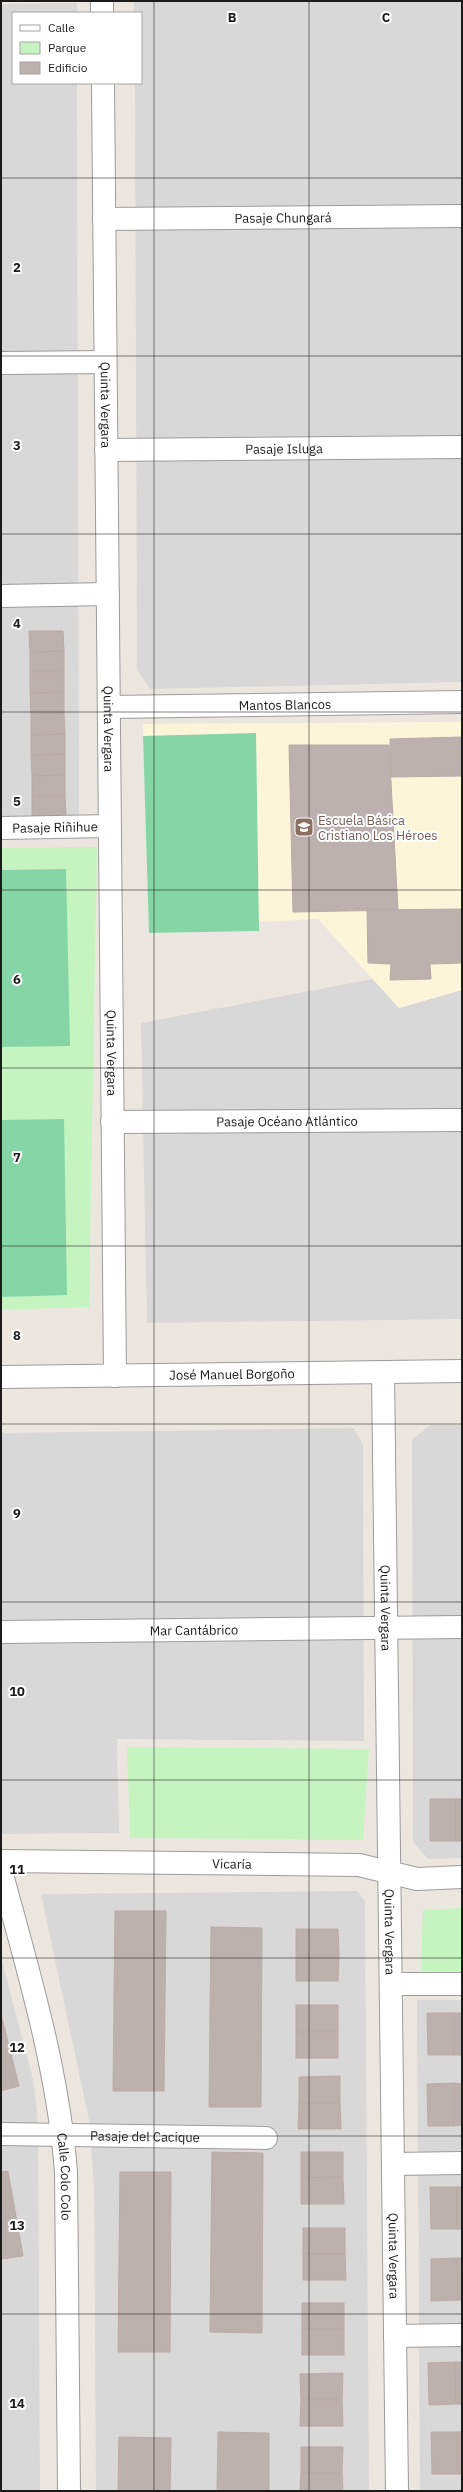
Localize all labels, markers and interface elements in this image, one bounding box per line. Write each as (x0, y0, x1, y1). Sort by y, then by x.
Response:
text: B (228, 9, 237, 26)
text: C (382, 9, 391, 26)
legend (12, 12, 142, 84)
text: Calle (48, 20, 75, 35)
text: Parque (48, 40, 87, 55)
text: Edificio (48, 60, 88, 75)
street label: Pasaje Chungará (234, 209, 332, 227)
text: 2 (13, 259, 21, 276)
street label: Quinta Vergara (97, 362, 114, 448)
text: 3 (13, 437, 21, 454)
street label: Pasaje Isluga (245, 440, 323, 458)
text: 4 (13, 615, 21, 632)
street label: Quinta Vergara (100, 686, 117, 772)
street label: Mantos Blancos (239, 696, 331, 714)
text: 5 (13, 793, 21, 810)
place label: Escuela Básica Cristiano Los Héroes (318, 812, 438, 844)
school or university icon: Escuela Básica Cristiano Los Héroes (293, 816, 315, 838)
street label: Pasaje Riñihue (12, 818, 98, 837)
text: 6 (13, 971, 21, 988)
street label: Quinta Vergara (103, 1010, 120, 1096)
street label: Pasaje Océano Atlántico (216, 1113, 358, 1130)
text: 7 (13, 1149, 21, 1166)
text: 8 (13, 1327, 21, 1344)
street label: José Manuel Borgoño (169, 1365, 295, 1384)
text: 9 (13, 1505, 21, 1522)
street label: Quinta Vergara (376, 1565, 394, 1651)
street label: Mar Cantábrico (150, 1621, 238, 1639)
text: 10 (9, 1683, 25, 1700)
street label: Vicaría (212, 1855, 252, 1873)
text: 11 (9, 1861, 25, 1878)
street label: Quinta Vergara (380, 1889, 399, 1975)
text: 12 (9, 2039, 25, 2056)
street label: Pasaje del Cacique (90, 2127, 200, 2146)
street label: Calle Colo Colo (53, 2132, 74, 2221)
street label: Quinta Vergara (385, 2213, 403, 2299)
text: 13 (9, 2217, 25, 2234)
text: 14 (9, 2395, 25, 2412)

